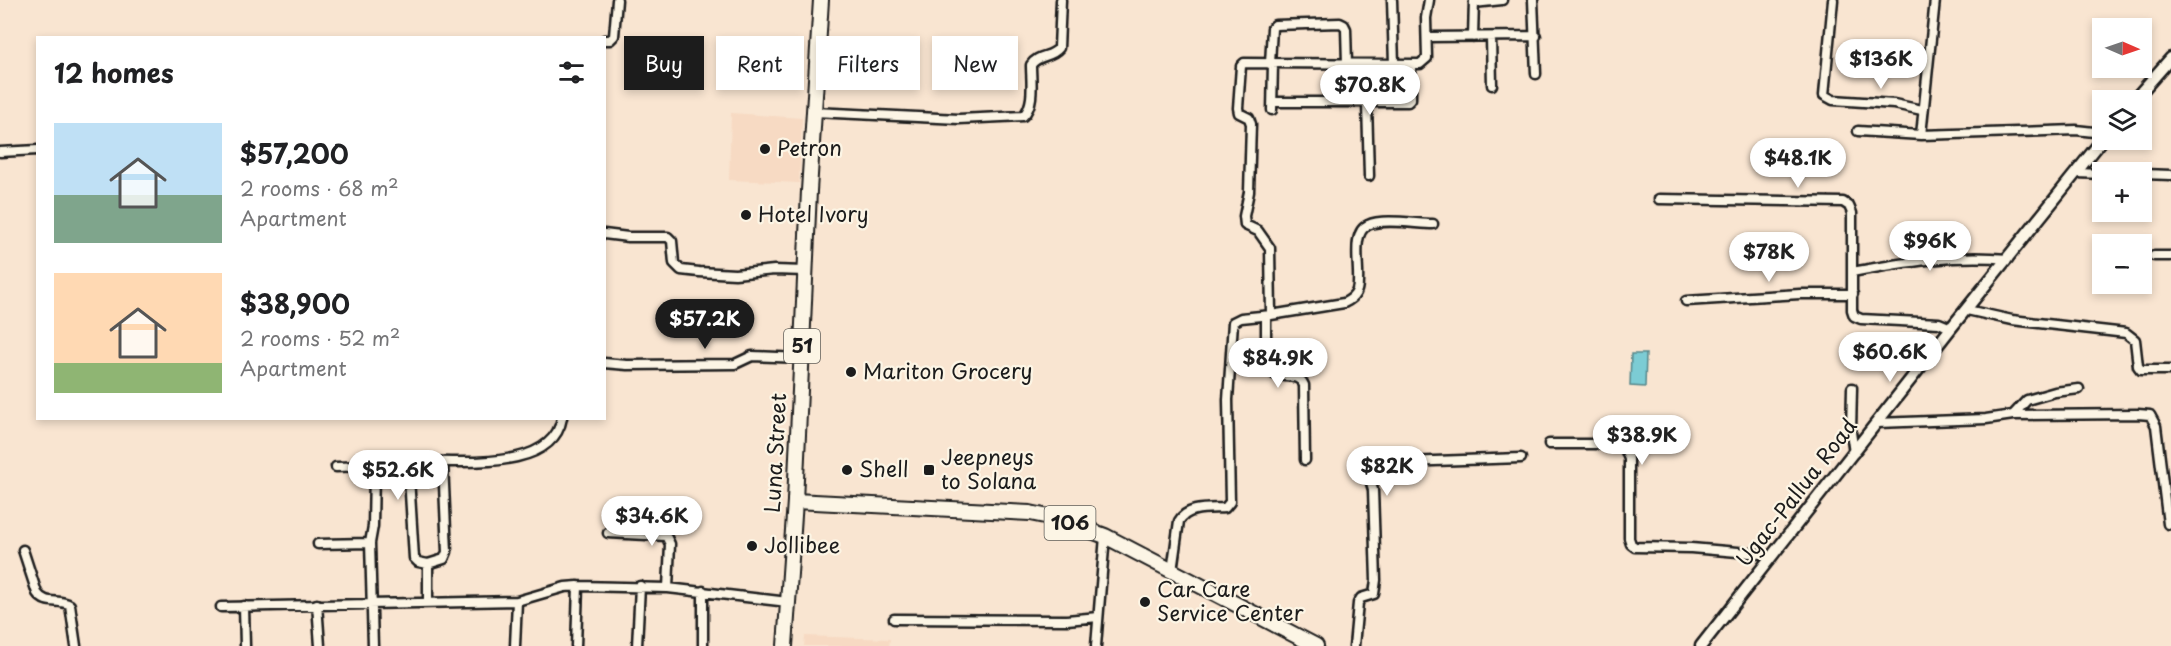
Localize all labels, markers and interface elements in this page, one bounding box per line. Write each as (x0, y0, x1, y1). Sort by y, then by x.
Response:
north arrow (2092, 18, 2152, 78)
map controls (2092, 18, 2152, 294)
chip: Buy (624, 36, 704, 90)
chip: Rent (716, 36, 804, 90)
chip: Filters (816, 36, 920, 90)
chip: New (932, 36, 1018, 90)
pin: $136K (1839, 39, 1923, 90)
text: $136K (1849, 43, 1913, 73)
text: 12 homes (54, 53, 174, 92)
icon: filters (555, 56, 588, 89)
pin: $70.8K (1321, 65, 1419, 116)
text: $70.8K (1334, 69, 1406, 99)
button: layers (2092, 90, 2152, 150)
place label: Petron (777, 131, 842, 163)
text: $57,200 (240, 134, 349, 173)
pin: $48.1K (1749, 138, 1847, 189)
marker: Petron (758, 142, 772, 156)
text: $48.1K (1764, 142, 1832, 172)
icon: home (102, 147, 174, 219)
button: + (2092, 162, 2152, 222)
text: 2 rooms · 68 m² (240, 173, 399, 203)
place label: Hotel Ivory (758, 197, 869, 229)
text: Apartment (240, 203, 347, 233)
marker: Hotel Ivory (739, 208, 753, 222)
pin: $96K (1894, 221, 1966, 272)
text: $96K (1903, 225, 1957, 255)
pin: $78K (1733, 232, 1805, 283)
button: − (2092, 234, 2152, 294)
text: $78K (1743, 236, 1795, 266)
text: $38,900 (240, 284, 350, 323)
icon: home (102, 297, 174, 369)
pin: $57.2K (656, 299, 754, 350)
text: $57.2K (669, 303, 741, 333)
text: 2 rooms · 52 m² (240, 323, 400, 353)
road number: 51 (784, 329, 820, 363)
pin: $60.6K (1841, 332, 1939, 383)
text: $60.6K (1853, 336, 1927, 366)
pin: $84.9K (1229, 338, 1327, 389)
text: $84.9K (1243, 342, 1313, 372)
text: Apartment (240, 353, 347, 383)
place label: Mariton Grocery (863, 354, 1033, 386)
marker: Mariton Grocery (844, 365, 858, 379)
street label: Luna Street (755, 392, 793, 514)
street label: Ugac-Pallua Road (1727, 411, 1864, 573)
pin: $38.9K (1593, 415, 1691, 466)
text: $38.9K (1607, 419, 1677, 449)
place label: Jeepneys to Solana (941, 440, 1037, 496)
pin: $82K (1351, 446, 1423, 497)
pin: $52.6K (349, 450, 447, 501)
text: $82K (1360, 450, 1414, 480)
place label: Shell (859, 452, 908, 484)
text: $52.6K (362, 454, 434, 484)
marker: Shell (840, 463, 854, 477)
marker: Jeepneys to Solana (922, 463, 936, 477)
pin: $34.6K (603, 496, 701, 547)
text: $34.6K (615, 500, 689, 530)
road number: 106 (1044, 506, 1096, 540)
place label: Jollibee (764, 528, 840, 560)
marker: Jollibee (745, 539, 759, 553)
place label: Car Care Service Center (1157, 572, 1304, 628)
marker: Car Care Service Center (1138, 595, 1152, 609)

